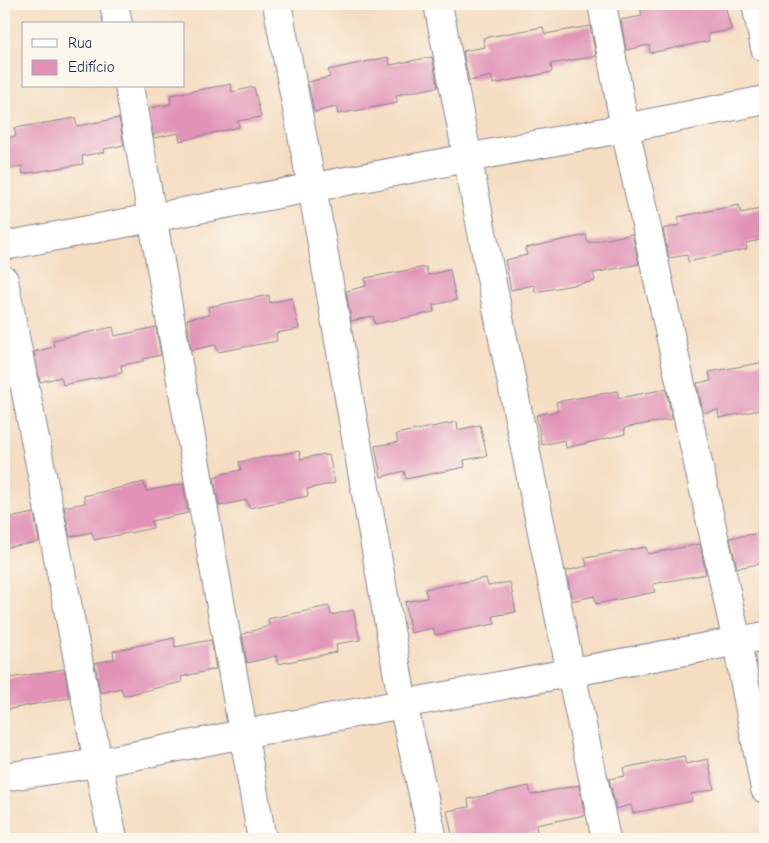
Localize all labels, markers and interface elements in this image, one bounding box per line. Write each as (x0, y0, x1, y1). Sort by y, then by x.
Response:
legend (22, 22, 185, 88)
text: Rua (68, 34, 92, 52)
text: Edifício (68, 58, 115, 76)

